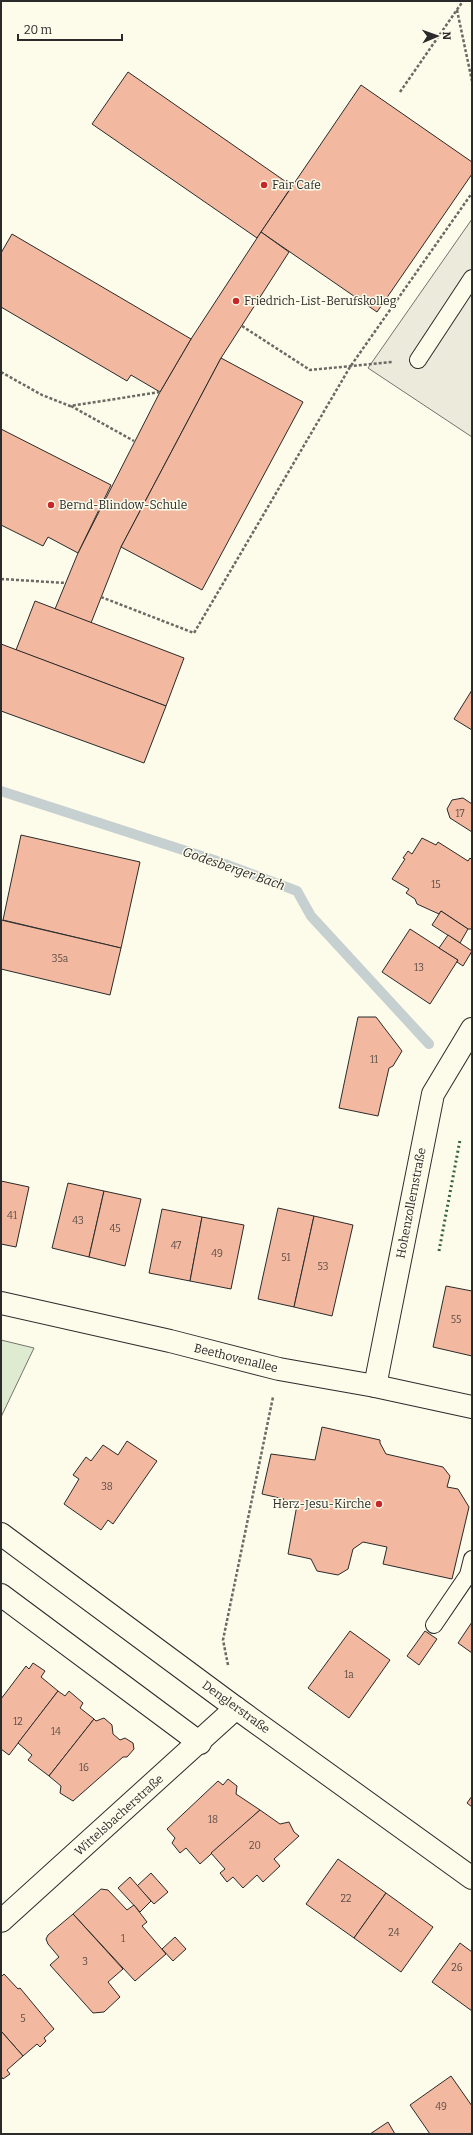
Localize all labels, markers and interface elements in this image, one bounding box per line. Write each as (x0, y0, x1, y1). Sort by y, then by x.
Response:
scale bar (18, 16, 122, 42)
north arrow (417, 16, 457, 56)
text: 20 m (24, 23, 53, 37)
text: N (440, 31, 453, 41)
place label: Fair Cafe (272, 178, 321, 192)
marker: Fair Cafe (259, 180, 269, 190)
place label: Friedrich-List-Berufskolleg (244, 294, 397, 308)
marker: Friedrich-List-Berufskolleg (231, 296, 241, 306)
place label: Bernd-Blindow-Schule (59, 498, 187, 512)
marker: Bernd-Blindow-Schule (46, 500, 56, 510)
house number: 17 (456, 808, 464, 820)
water label: Godesberger Bach (181, 844, 287, 893)
house number: 15 (431, 879, 441, 891)
house number: 35a (52, 953, 69, 965)
house number: 13 (414, 962, 424, 974)
house number: 11 (370, 1054, 378, 1066)
street label: Hohenzollernstraße (393, 1146, 429, 1260)
house number: 41 (7, 1210, 17, 1222)
house number: 43 (72, 1215, 84, 1227)
house number: 45 (109, 1223, 121, 1235)
house number: 47 (171, 1240, 181, 1252)
house number: 49 (211, 1248, 223, 1260)
house number: 51 (281, 1252, 291, 1264)
house number: 53 (318, 1261, 329, 1273)
house number: 55 (451, 1314, 461, 1326)
street label: Beethovenallee (193, 1341, 279, 1375)
house number: 38 (101, 1481, 113, 1493)
place label: Herz-Jesu-Kirche (273, 1497, 371, 1511)
marker: Herz-Jesu-Kirche (374, 1499, 384, 1509)
house number: 1a (344, 1669, 354, 1681)
street label: Denglerstraße (199, 1678, 273, 1736)
house number: 12 (13, 1716, 23, 1728)
house number: 14 (51, 1726, 61, 1738)
house number: 16 (79, 1762, 89, 1774)
street label: Wittelsbacherstraße (72, 1772, 166, 1858)
house number: 18 (208, 1814, 218, 1826)
house number: 20 (249, 1840, 261, 1852)
house number: 22 (341, 1893, 351, 1905)
house number: 24 (388, 1927, 400, 1939)
house number: 1 (121, 1933, 125, 1945)
house number: 3 (82, 1956, 88, 1968)
house number: 26 (451, 1962, 463, 1974)
house number: 5 (20, 2013, 26, 2025)
house number: 49 (435, 2101, 447, 2113)

